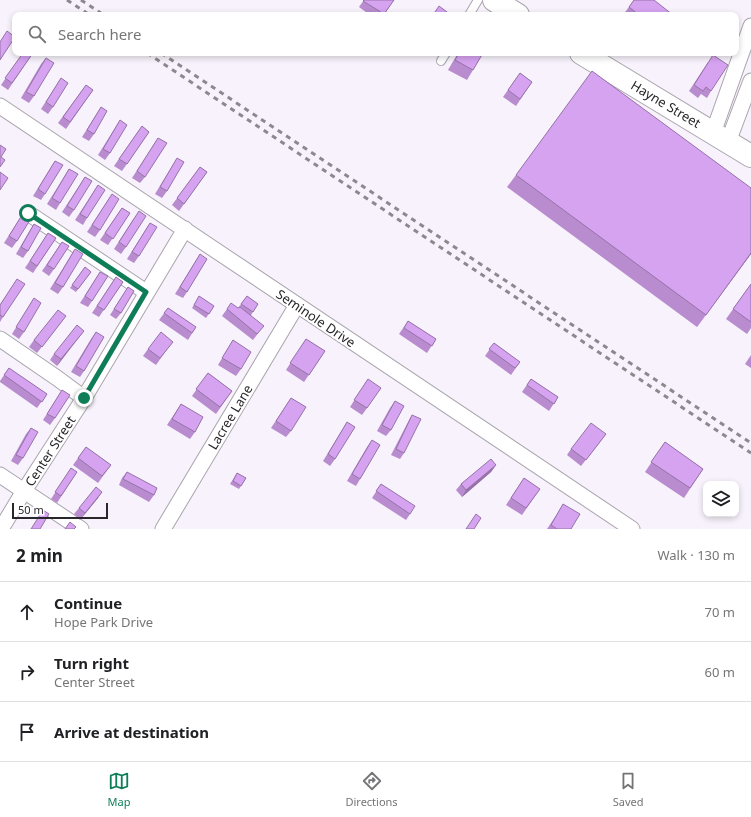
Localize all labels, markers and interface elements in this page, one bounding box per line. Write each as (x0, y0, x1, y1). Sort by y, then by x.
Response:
search box (12, 12, 739, 56)
icon: search (26, 23, 48, 45)
text: Search here (58, 24, 141, 44)
street label: Hayne Street (628, 76, 705, 132)
route start (19, 204, 37, 222)
street label: Seminole Drive (273, 285, 359, 351)
street label: Lacree Lane (203, 381, 257, 453)
route end (75, 389, 93, 407)
street label: Center Street (20, 412, 80, 490)
map controls (703, 481, 739, 517)
button: layers (703, 481, 739, 517)
scale bar (12, 501, 108, 520)
text: 50 m (18, 502, 44, 517)
text: 2 min (16, 544, 63, 567)
text: Walk · 130 m (657, 546, 735, 564)
text: Continue (54, 593, 122, 613)
icon: ahead (16, 601, 38, 623)
text: 70 m (705, 603, 735, 621)
text: Hope Park Drive (54, 613, 153, 631)
text: Turn right (54, 653, 129, 673)
icon: right (16, 661, 38, 683)
text: 60 m (705, 663, 735, 681)
text: Center Street (54, 673, 135, 691)
icon: arrive (16, 721, 38, 743)
text: Arrive at destination (54, 722, 209, 742)
tab: Map (108, 770, 130, 809)
tab: Directions (345, 770, 398, 809)
tab: Saved (613, 770, 643, 809)

